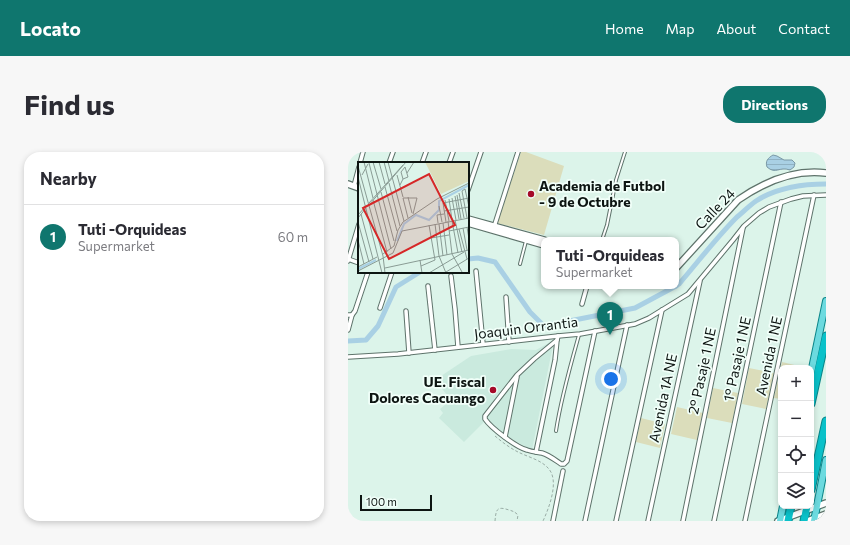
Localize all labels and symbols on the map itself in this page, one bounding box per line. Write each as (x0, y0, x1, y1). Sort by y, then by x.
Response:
inset map (358, 162, 469, 273)
place label: Academia de Futbol - 9 de Octubre (539, 177, 665, 210)
street label: Calle 24 (691, 184, 739, 233)
marker: Academia de Futbol - 9 de Octubre (526, 189, 536, 199)
pin: 1 (597, 302, 623, 335)
street label: Joaquin Orrantia (473, 313, 579, 342)
street label: 1° Pasaje 1 NE (719, 315, 754, 403)
street label: Avenida 1 NE (752, 315, 785, 397)
street label: 2° Pasaje 1 NE (684, 326, 719, 416)
street label: Avenida 1A NE (645, 352, 680, 444)
your location (601, 369, 621, 389)
place label: UE. Fiscal Dolores Cacuango (369, 373, 485, 406)
marker: UE. Fiscal Dolores Cacuango (488, 385, 498, 395)
scale bar (360, 493, 432, 512)

